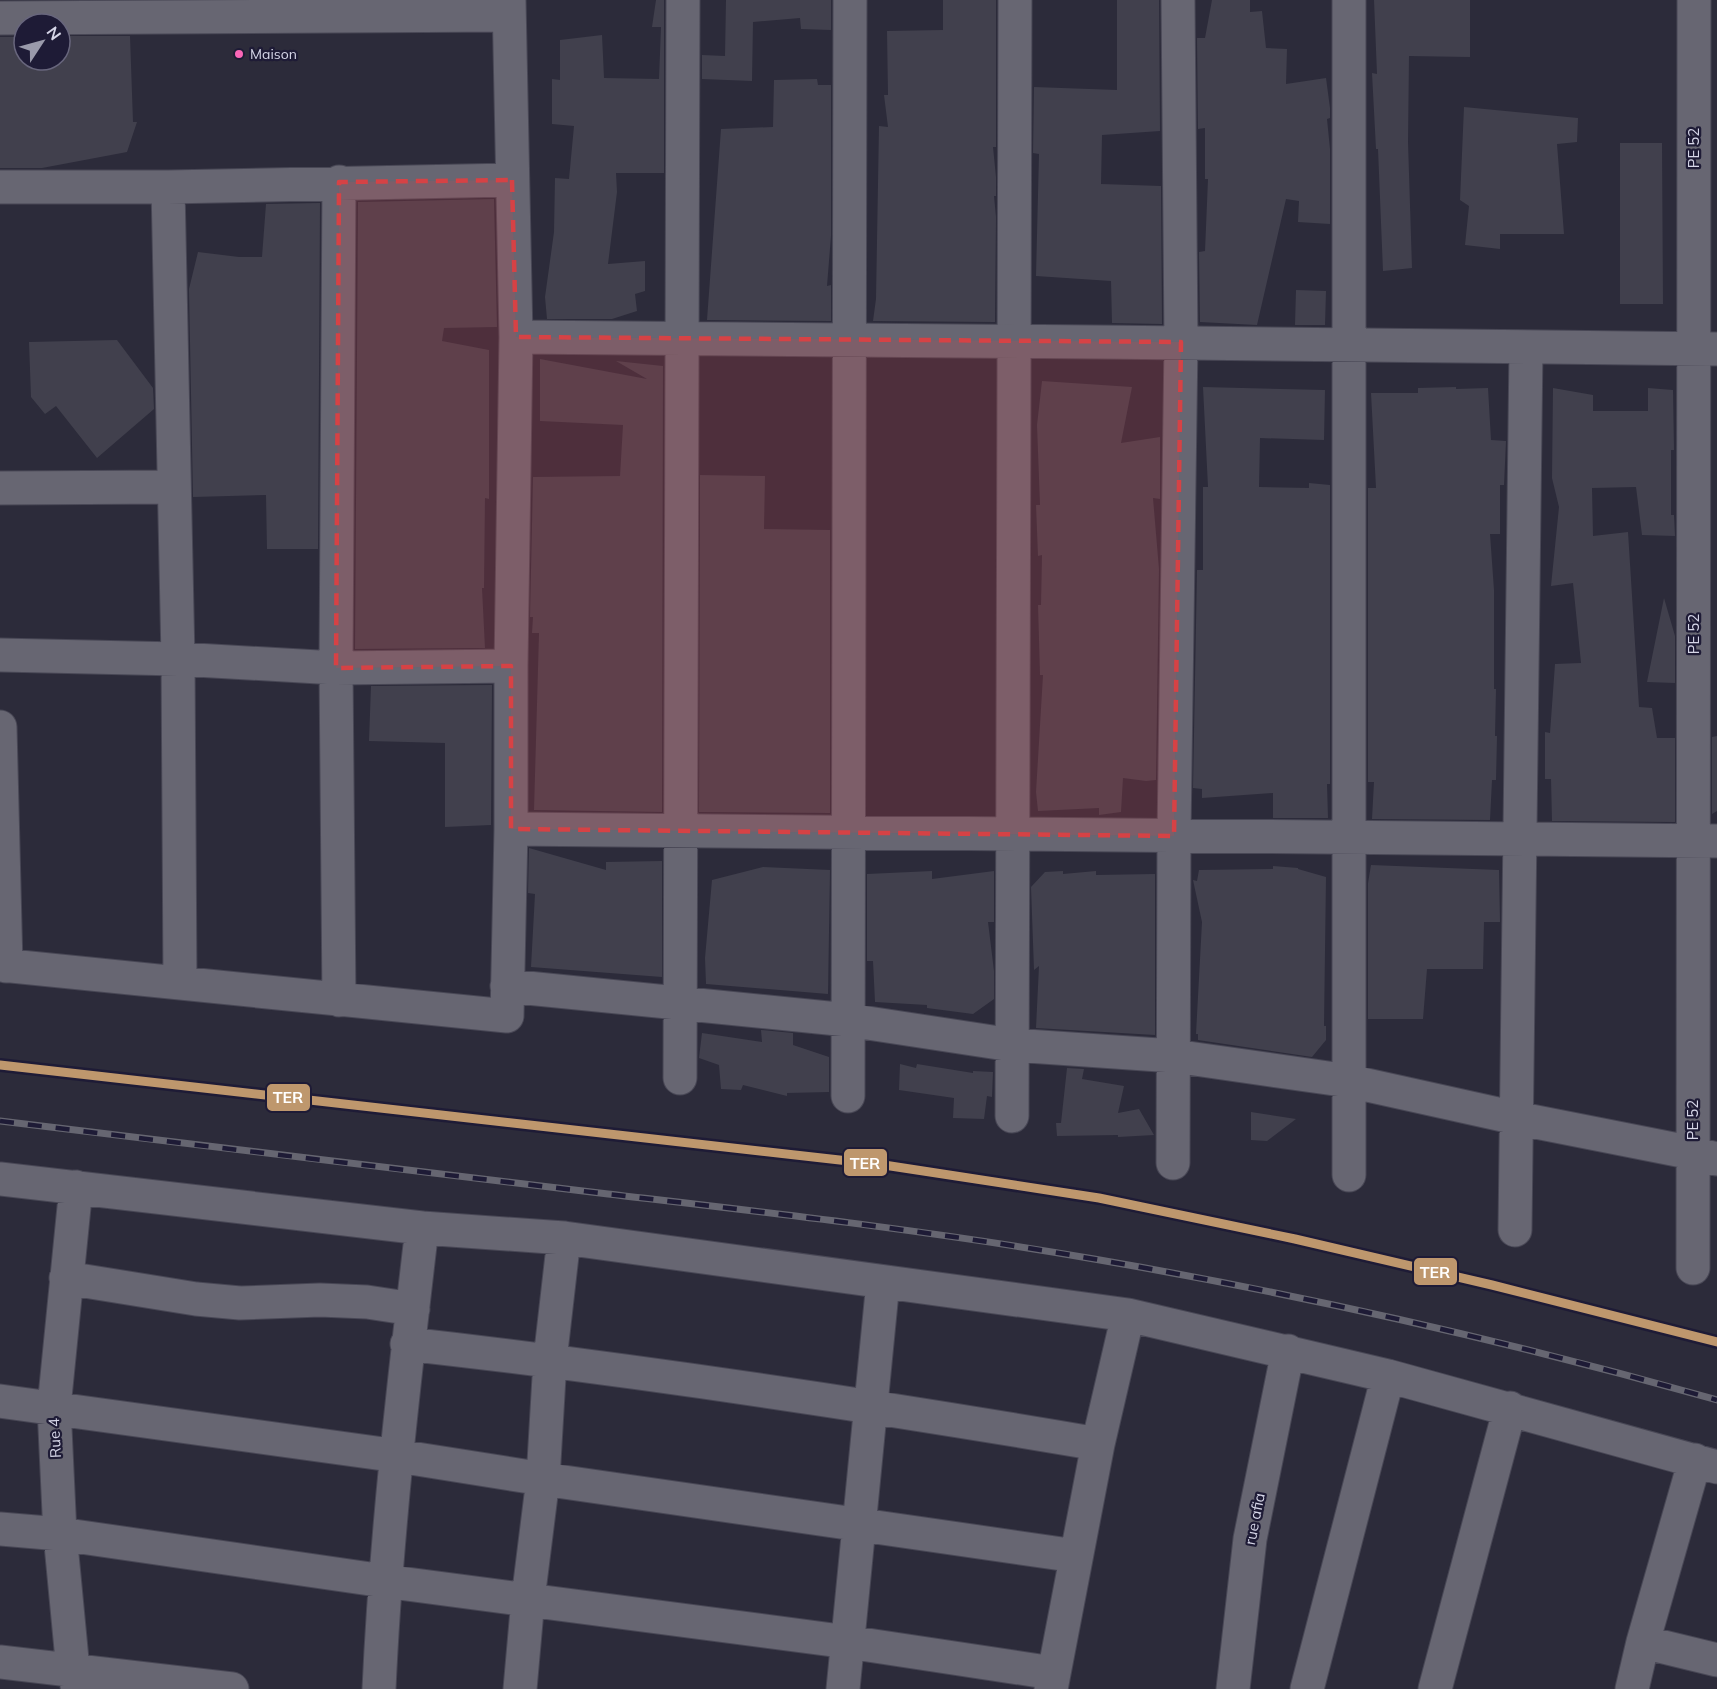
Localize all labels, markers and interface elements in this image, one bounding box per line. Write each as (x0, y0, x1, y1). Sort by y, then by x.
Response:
north arrow (12, 12, 72, 72)
text: N (42, 22, 66, 44)
place label: Maison (250, 45, 297, 63)
marker: Maison (233, 48, 245, 60)
street label: PE 52 (1684, 128, 1703, 168)
street label: PE 52 (1684, 614, 1703, 654)
line badge: TER (266, 1083, 311, 1112)
text: TER (273, 1087, 303, 1107)
street label: PE 52 (1683, 1100, 1702, 1140)
line badge: TER (843, 1148, 888, 1177)
text: TER (850, 1153, 880, 1173)
line badge: TER (1413, 1257, 1458, 1286)
text: TER (1420, 1262, 1450, 1282)
street label: Rue 4 (44, 1417, 65, 1459)
street label: rue afia (1240, 1491, 1269, 1547)

